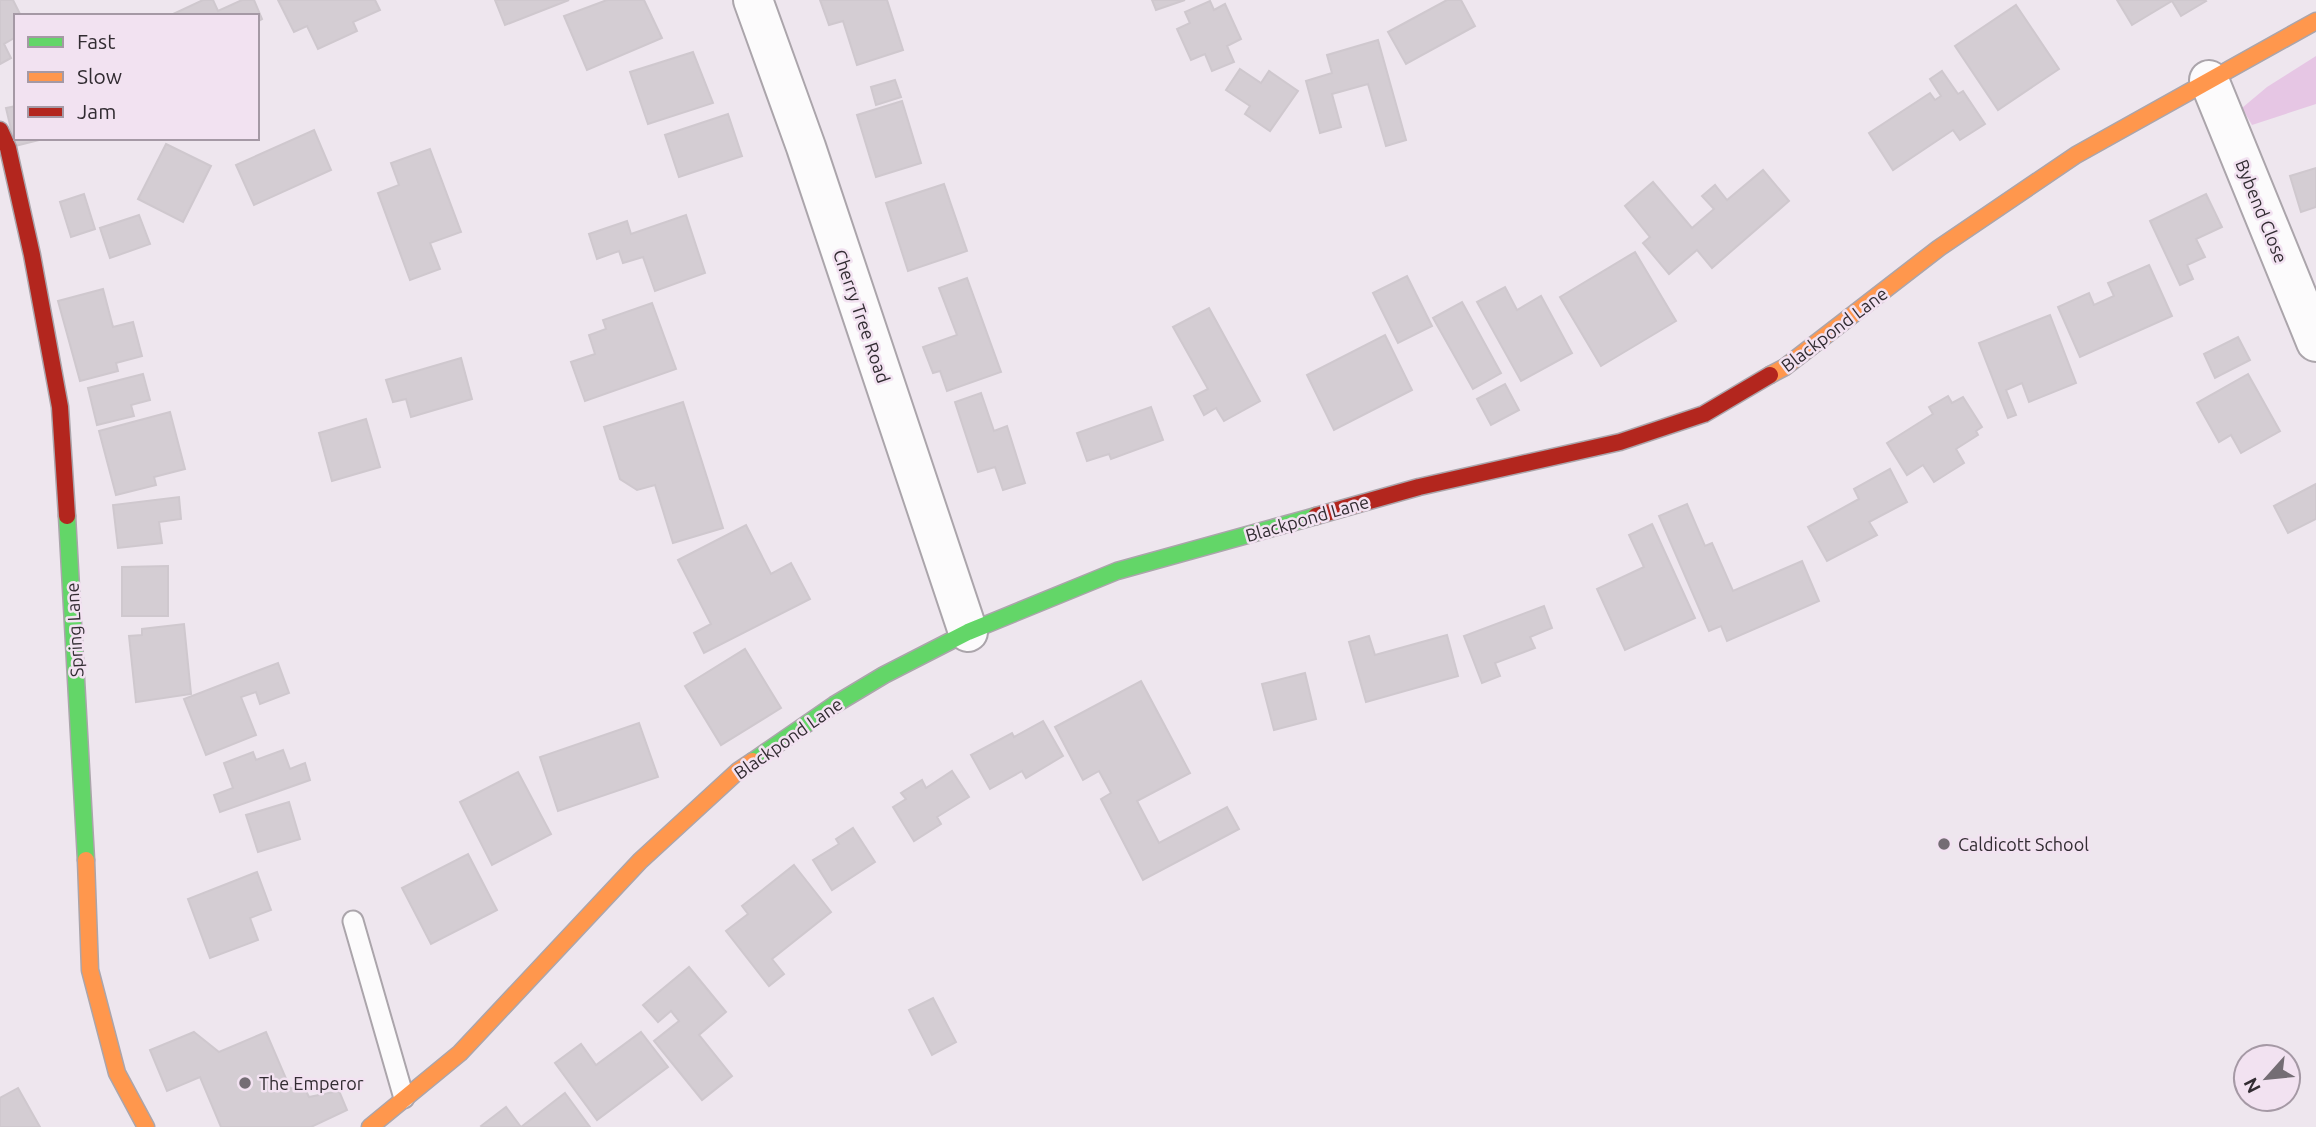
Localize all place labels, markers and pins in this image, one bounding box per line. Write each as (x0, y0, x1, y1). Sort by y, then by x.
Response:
place label: Caldicott School (1958, 834, 2089, 854)
marker: Caldicott School (1936, 836, 1952, 852)
place label: The Emperor (259, 1073, 364, 1093)
marker: The Emperor (237, 1075, 253, 1091)

